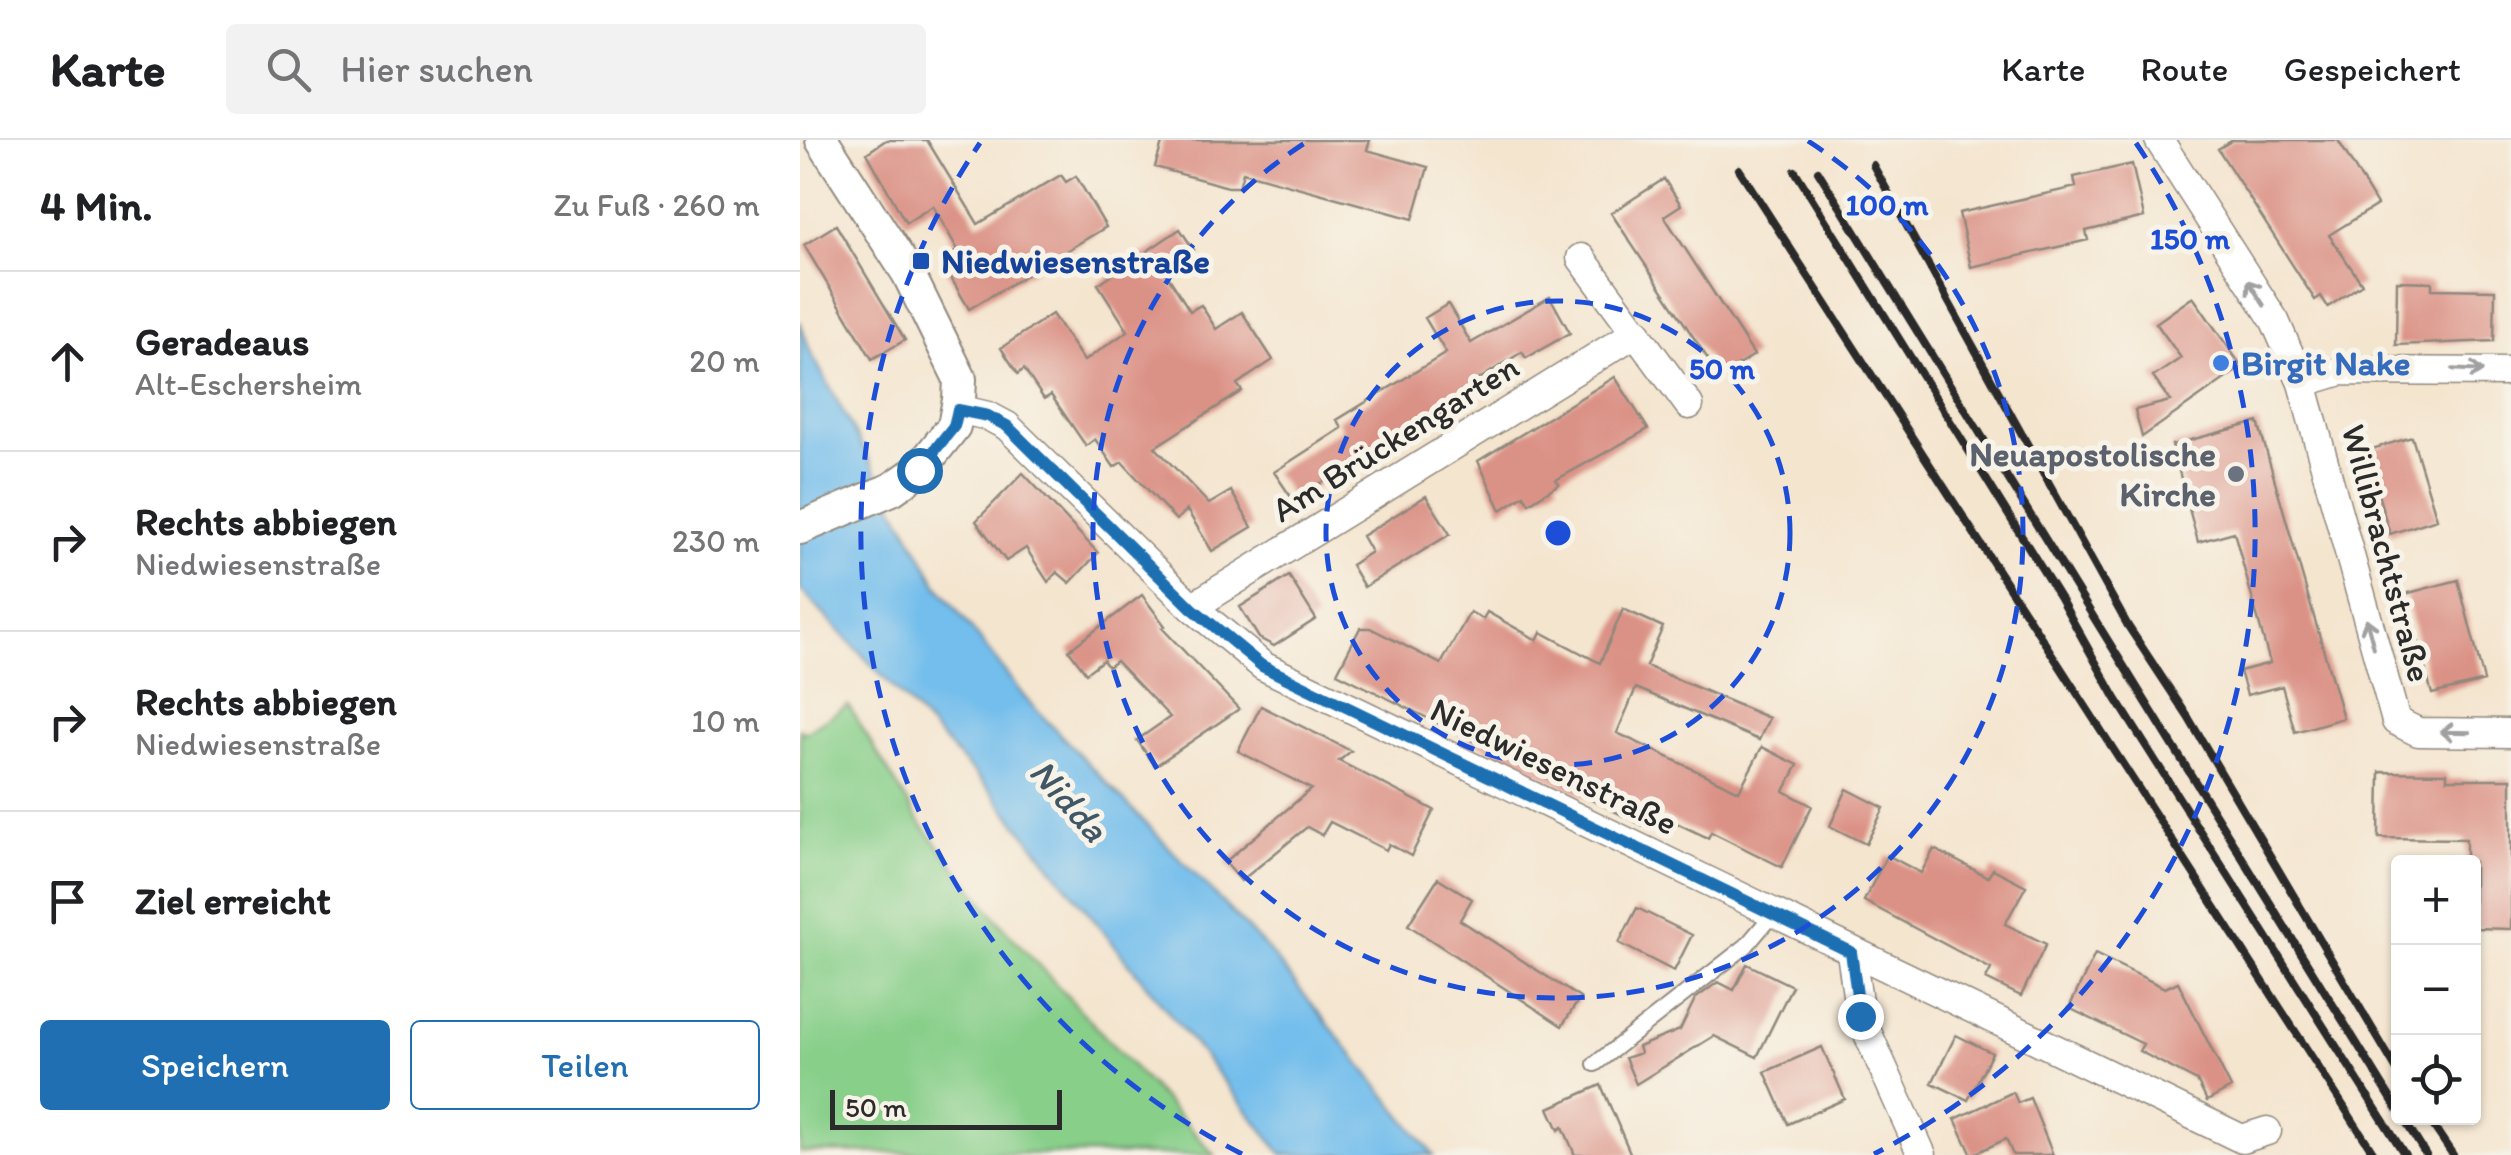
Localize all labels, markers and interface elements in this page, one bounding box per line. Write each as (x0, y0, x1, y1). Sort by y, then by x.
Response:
search box (226, 24, 926, 114)
text: Karte (50, 40, 166, 98)
icon: search (261, 42, 316, 97)
text: Hier suchen (341, 46, 533, 92)
text: Karte (2001, 48, 2086, 90)
text: Route (2141, 48, 2229, 90)
text: Gespeichert (2284, 48, 2461, 90)
text: 4 Min. (40, 180, 153, 231)
text: Zu Fuß · 260 m (554, 186, 760, 224)
text: 100 m (1846, 186, 1929, 223)
text: 150 m (2150, 220, 2231, 257)
place label: Niedwiesenstraße (941, 240, 1210, 282)
marker: Niedwiesenstraße (910, 250, 932, 272)
one-way arrow (2246, 280, 2267, 308)
text: Geradeaus (135, 319, 309, 365)
icon: ahead (40, 334, 95, 389)
text: 20 m (689, 342, 760, 380)
place label: Birgit Nake (2241, 342, 2411, 384)
street label: Am Brückengarten (1264, 345, 1526, 531)
text: 50 m (1689, 350, 1756, 387)
marker: Birgit Nake (2210, 352, 2232, 374)
one-way arrow (2451, 361, 2483, 380)
text: Alt-Eschersheim (135, 365, 362, 403)
street label: Willibrachtstraße (2332, 420, 2442, 686)
place label: Neuapostolische Kirche (1969, 433, 2216, 515)
route start (897, 448, 943, 494)
marker: Neuapostolische Kirche (2225, 463, 2247, 485)
text: Rechts abbiegen (135, 499, 397, 545)
icon: right (40, 514, 95, 569)
centre of rings (1540, 515, 1576, 551)
text: 230 m (672, 522, 760, 560)
text: Niedwiesenstraße (135, 545, 381, 583)
one-way arrow (2360, 618, 2379, 649)
text: Rechts abbiegen (135, 679, 397, 725)
street label: Niedwiesenstraße (1424, 688, 1684, 844)
icon: right (40, 694, 95, 749)
text: 10 m (691, 702, 760, 740)
one-way arrow (2439, 723, 2471, 742)
text: Niedwiesenstraße (135, 725, 381, 763)
water label: Nidda (1020, 749, 1119, 852)
map controls (2391, 855, 2481, 1125)
button: + (2391, 855, 2481, 945)
icon: arrive (40, 874, 95, 929)
text: Ziel erreicht (135, 878, 331, 924)
button: − (2391, 945, 2481, 1035)
route end (1838, 994, 1884, 1040)
button: Speichern (40, 1020, 390, 1110)
button: Teilen (410, 1020, 760, 1110)
button: locate (2391, 1035, 2481, 1125)
scale bar (830, 1085, 1062, 1130)
text: 50 m (845, 1090, 907, 1124)

